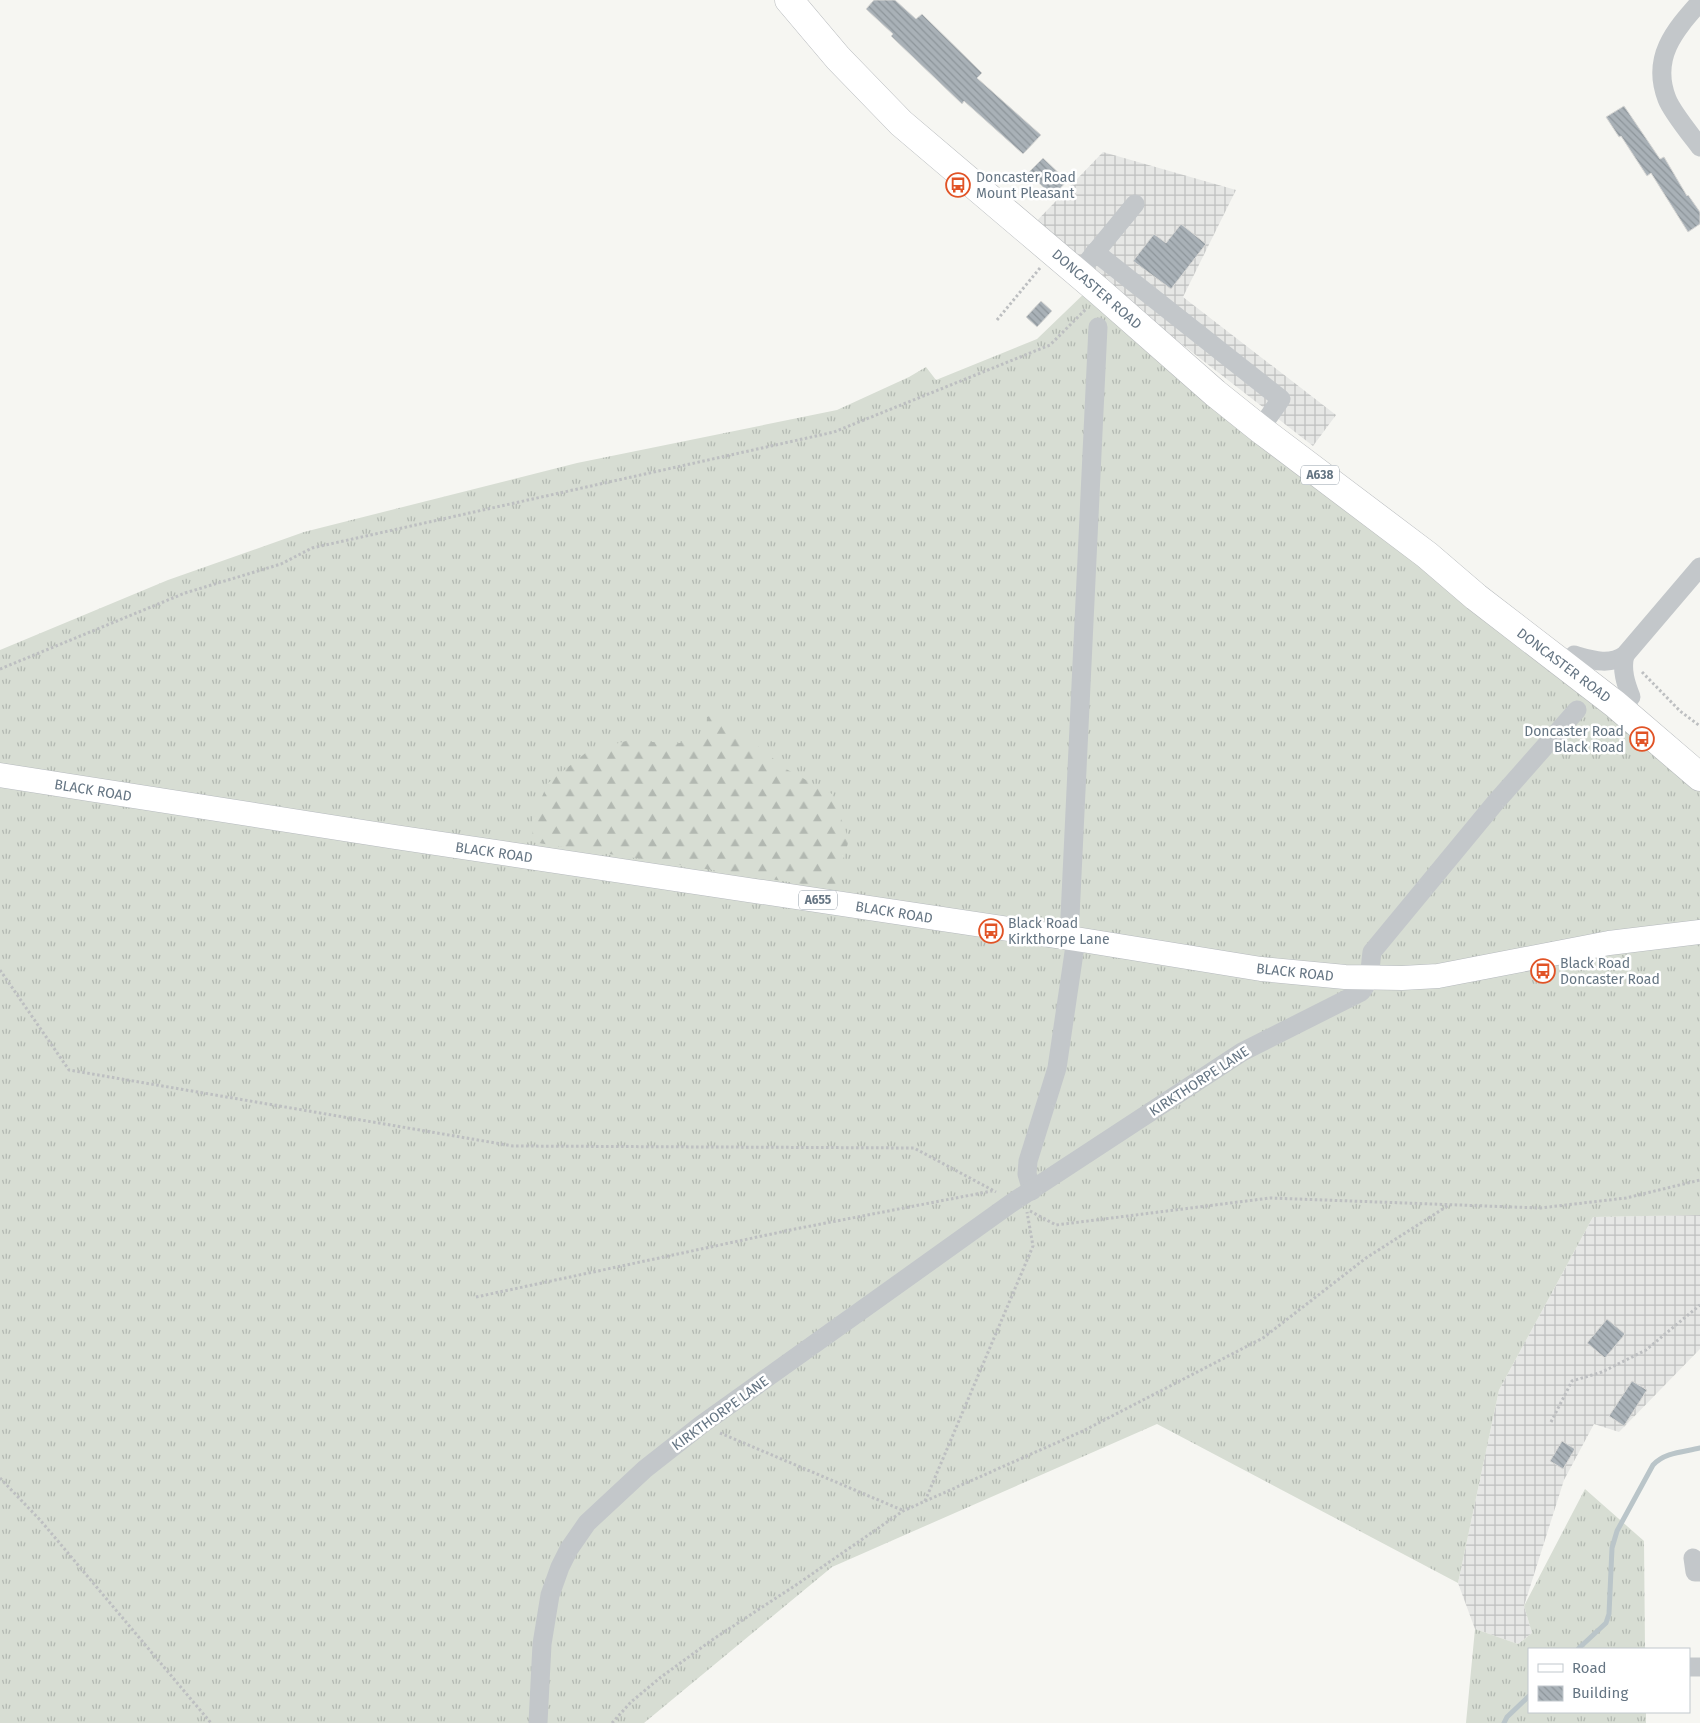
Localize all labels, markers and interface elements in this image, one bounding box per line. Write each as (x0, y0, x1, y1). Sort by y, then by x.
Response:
place label: Doncaster Road Mount Pleasant (976, 169, 1076, 202)
bus stop icon: Doncaster Road Mount Pleasant (945, 172, 971, 198)
street label: DONCASTER ROAD (1048, 246, 1145, 333)
road number: A638 (1301, 466, 1339, 484)
street label: DONCASTER ROAD (1513, 625, 1614, 706)
place label: Doncaster Road Black Road (1524, 723, 1624, 756)
bus stop icon: Doncaster Road Black Road (1629, 726, 1655, 752)
street label: BLACK ROAD (53, 776, 133, 805)
street label: BLACK ROAD (454, 839, 534, 866)
road number: A655 (799, 890, 837, 910)
street label: BLACK ROAD (854, 898, 934, 927)
place label: Black Road Kirkthorpe Lane (1008, 915, 1110, 948)
bus stop icon: Black Road Kirkthorpe Lane (978, 918, 1004, 944)
place label: Black Road Doncaster Road (1560, 955, 1660, 988)
bus stop icon: Black Road Doncaster Road (1530, 958, 1556, 984)
street label: BLACK ROAD (1255, 960, 1335, 985)
street label: KIRKTHORPE LANE (1146, 1043, 1252, 1120)
street label: KIRKTHORPE LANE (669, 1373, 772, 1454)
legend (1528, 1648, 1690, 1713)
text: Road (1572, 1659, 1607, 1677)
text: Building (1572, 1684, 1628, 1702)

